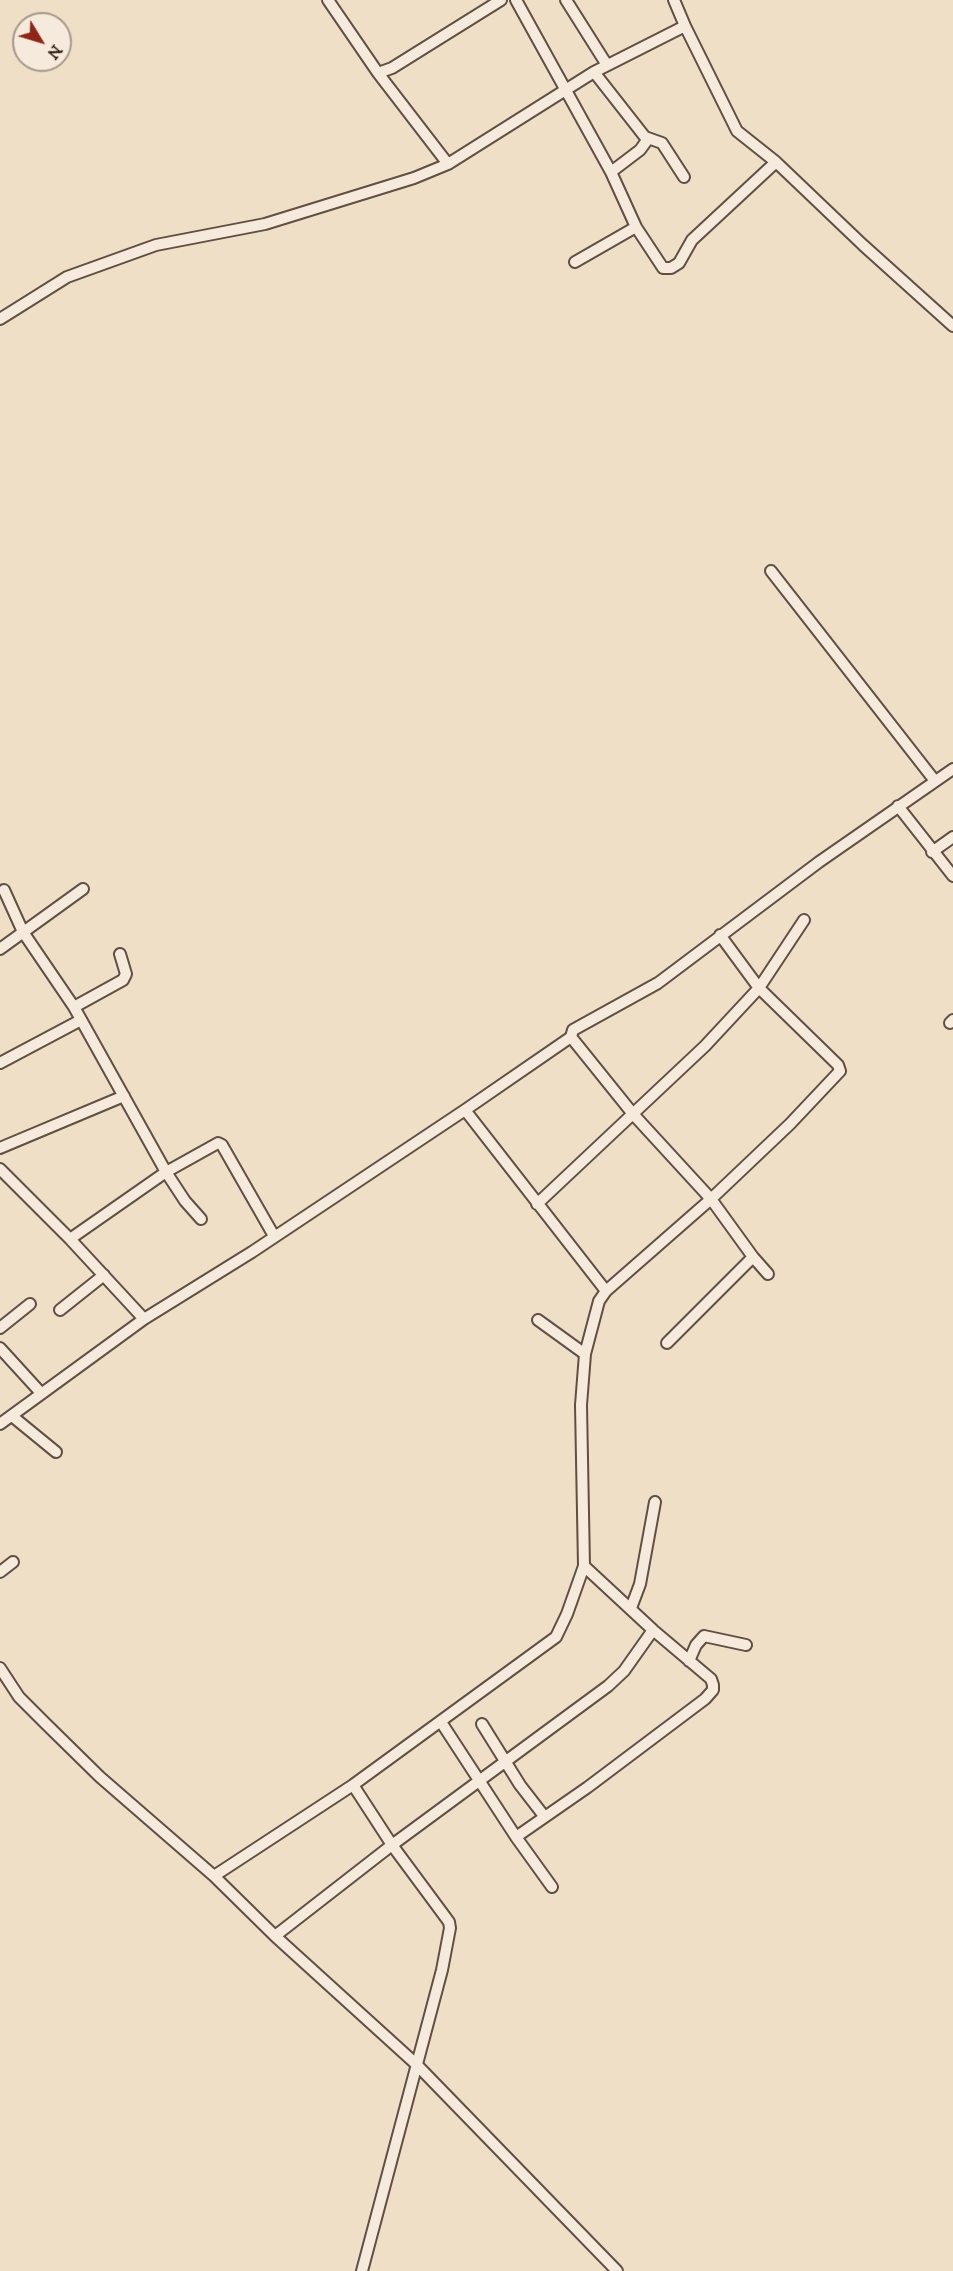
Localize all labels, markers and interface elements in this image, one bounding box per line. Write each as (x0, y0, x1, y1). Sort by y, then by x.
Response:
north arrow (12, 12, 72, 72)
text: N (43, 41, 67, 63)

